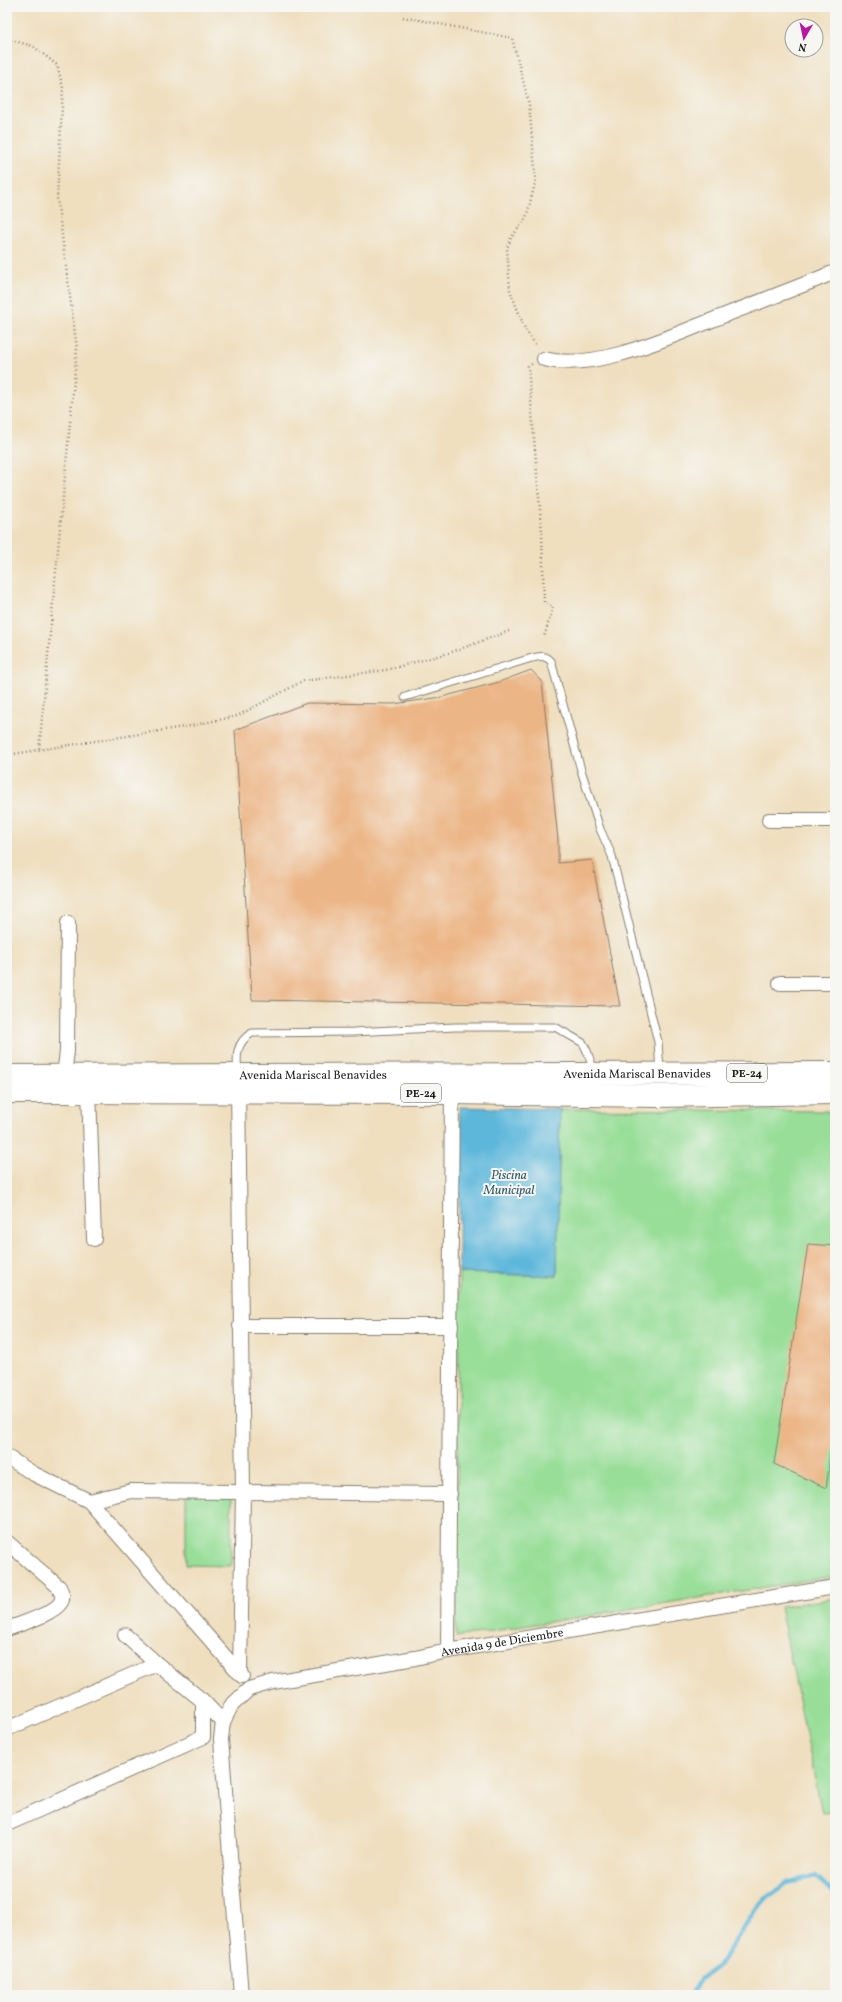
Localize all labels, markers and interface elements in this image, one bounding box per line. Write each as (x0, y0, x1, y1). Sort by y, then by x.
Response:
north arrow (784, 18, 824, 58)
text: N (798, 38, 808, 54)
road number: PE-24 (727, 1064, 767, 1082)
street label: Avenida Mariscal Benavides (563, 1066, 711, 1083)
street label: Avenida Mariscal Benavides (239, 1068, 387, 1084)
road number: PE-24 (401, 1084, 441, 1102)
water label: Piscina Municipal (482, 1167, 535, 1200)
street label: Avenida 9 de Diciembre (439, 1625, 565, 1661)

